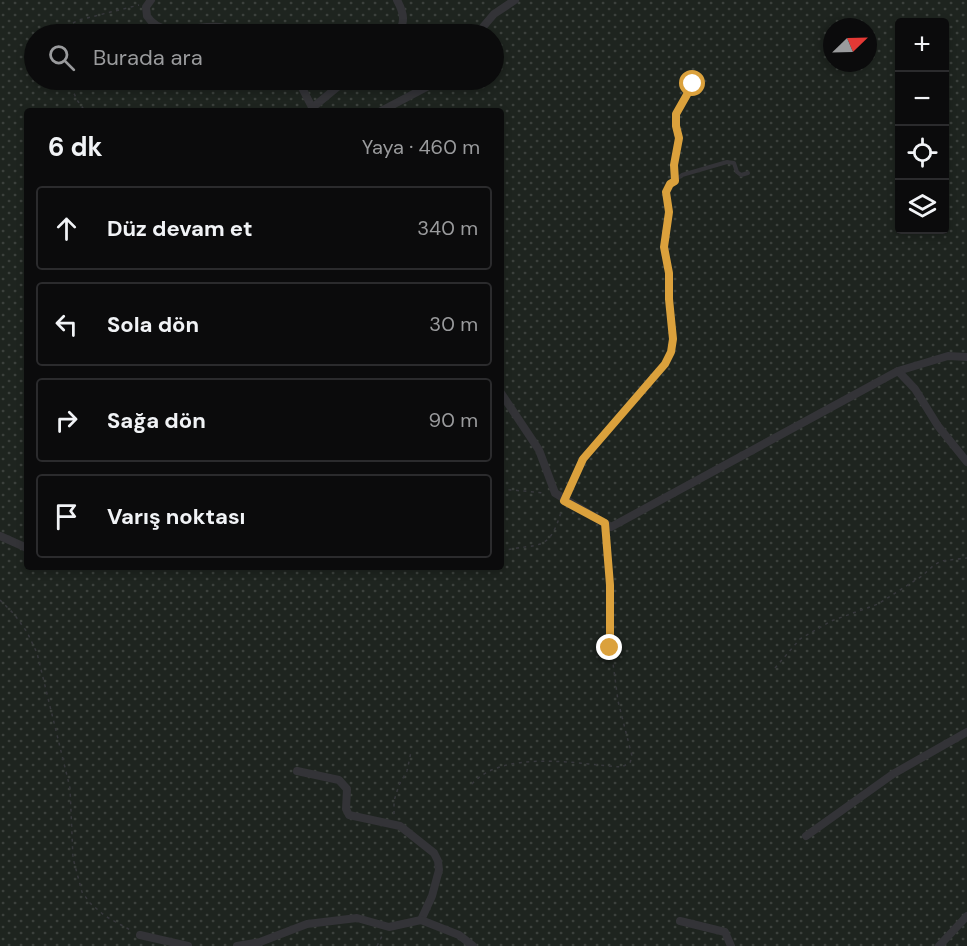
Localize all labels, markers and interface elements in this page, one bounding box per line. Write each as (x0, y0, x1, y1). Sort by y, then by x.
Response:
north arrow (823, 18, 877, 72)
map controls (895, 18, 949, 234)
button: + (895, 18, 949, 72)
search box (24, 24, 504, 90)
icon: search (45, 41, 78, 74)
text: Burada ara (93, 43, 203, 72)
route start (679, 70, 705, 96)
button: − (895, 72, 949, 126)
button: locate (895, 126, 949, 180)
text: 6 dk (48, 130, 103, 164)
text: Yaya · 460 m (362, 134, 480, 160)
button: layers (895, 180, 949, 234)
icon: ahead (50, 212, 83, 245)
text: Düz devam et (107, 214, 252, 243)
text: 340 m (417, 215, 478, 241)
icon: left (50, 308, 83, 341)
text: Sola dön (107, 310, 199, 339)
text: 30 m (429, 311, 478, 337)
icon: right (50, 404, 83, 437)
text: Sağa dön (107, 406, 206, 435)
text: 90 m (429, 407, 478, 433)
icon: arrive (50, 500, 83, 533)
text: Varış noktası (107, 502, 245, 531)
route end (596, 634, 622, 660)

